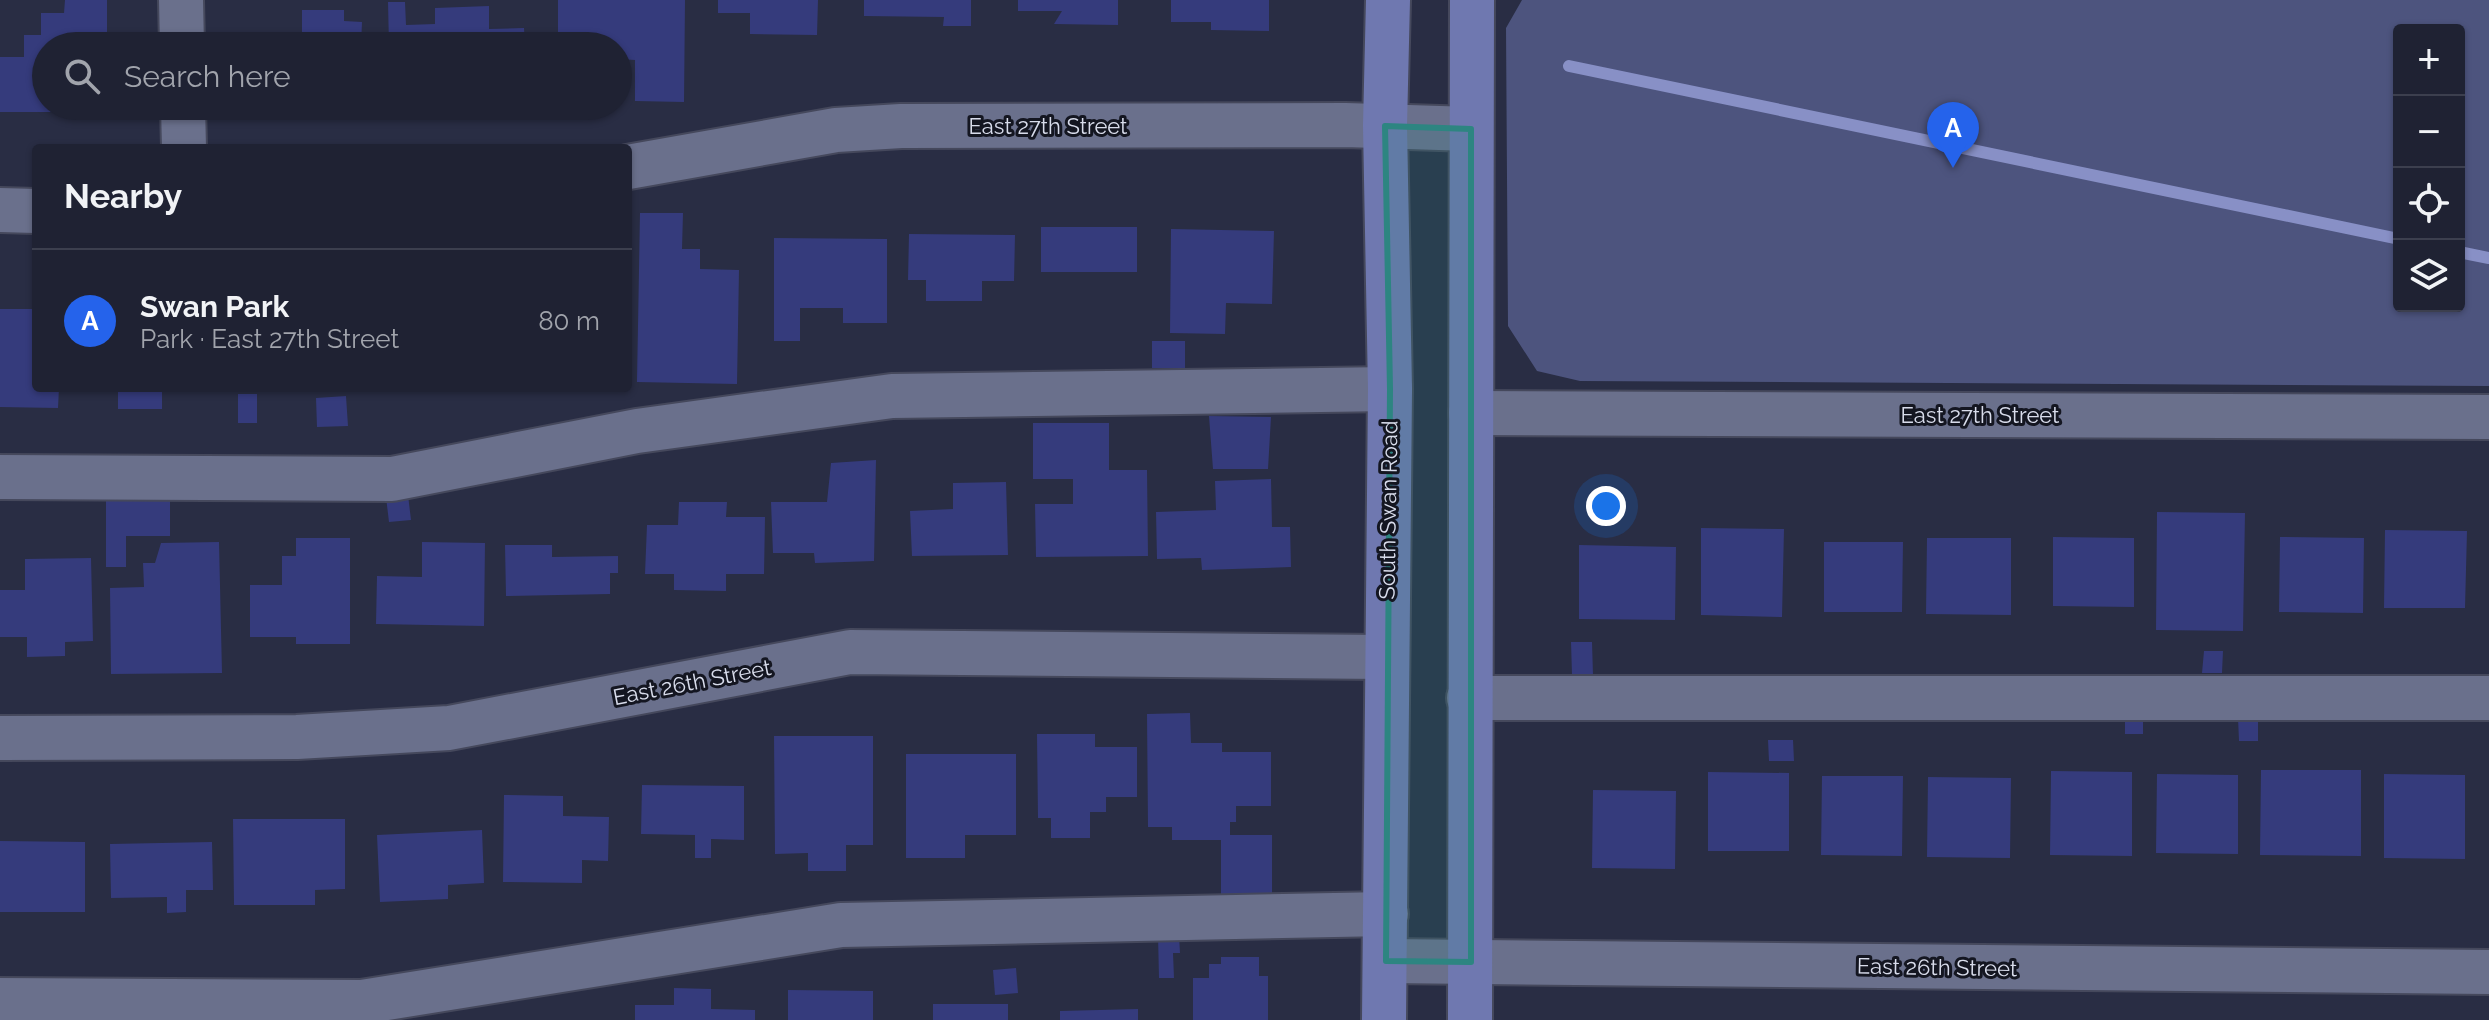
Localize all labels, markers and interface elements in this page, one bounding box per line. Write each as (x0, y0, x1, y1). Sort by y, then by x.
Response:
map controls (2393, 24, 2465, 312)
button: + (2393, 24, 2465, 96)
search box (32, 32, 632, 120)
icon: search (60, 54, 104, 98)
text: Search here (124, 59, 291, 94)
button: − (2393, 96, 2465, 168)
pin: A (1927, 102, 1979, 168)
street label: East 27th Street (969, 113, 1128, 139)
button: locate (2393, 168, 2465, 240)
text: Nearby (64, 176, 182, 216)
button: layers (2393, 240, 2465, 312)
text: Swan Park (140, 289, 289, 324)
text: A (81, 306, 99, 336)
text: 80 m (538, 306, 600, 336)
text: Park · East 27th Street (140, 324, 399, 354)
street label: East 27th Street (1901, 402, 2060, 428)
street label: South Swan Road (1373, 420, 1403, 600)
your location (1586, 486, 1626, 526)
street label: East 26th Street (611, 654, 774, 710)
street label: East 26th Street (1857, 953, 2018, 981)

